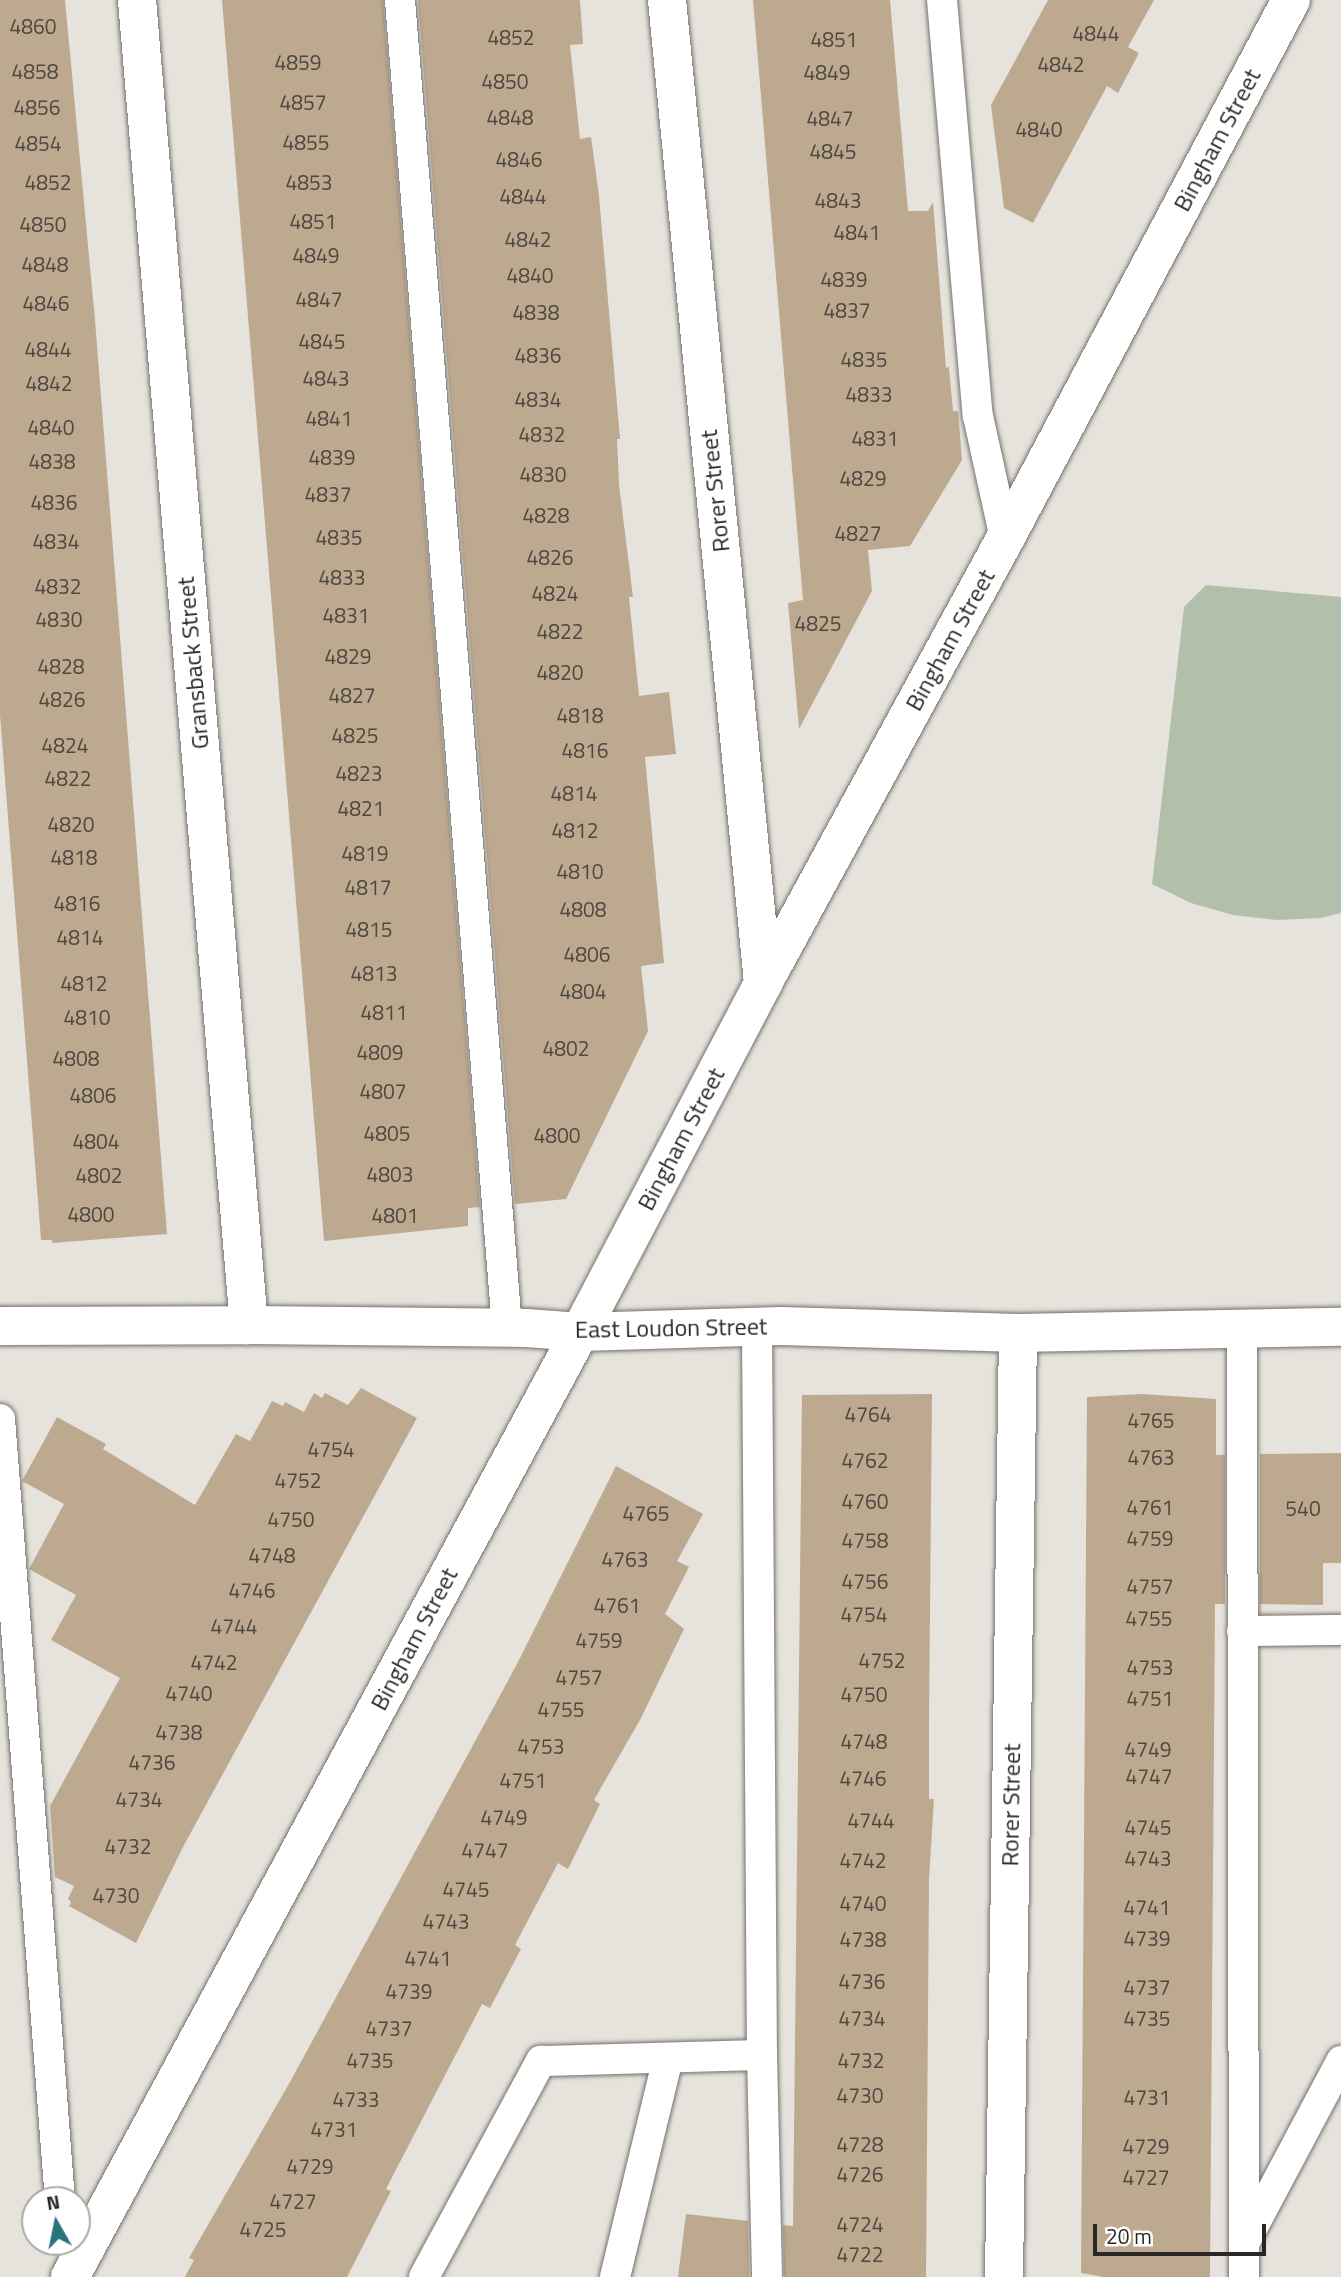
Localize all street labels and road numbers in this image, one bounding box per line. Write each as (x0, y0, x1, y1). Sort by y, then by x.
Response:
street label: Bingham Street (1167, 64, 1267, 216)
street label: Rorer Street (694, 428, 736, 554)
street label: Bingham Street (899, 564, 1001, 716)
street label: Gransback Street (171, 576, 215, 750)
street label: Bingham Street (631, 1063, 731, 1215)
street label: East Loudon Street (575, 1312, 767, 1344)
street label: Bingham Street (364, 1563, 464, 1715)
street label: Rorer Street (996, 1743, 1026, 1867)

